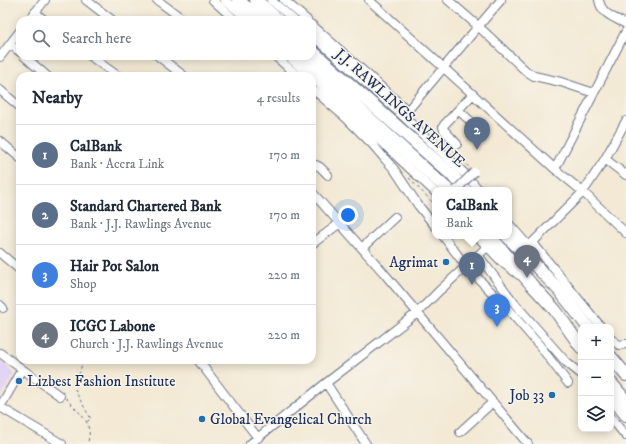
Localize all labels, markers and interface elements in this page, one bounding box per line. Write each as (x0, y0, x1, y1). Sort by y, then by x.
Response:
search box (16, 16, 316, 60)
icon: search (30, 27, 52, 49)
text: Search here (62, 29, 131, 48)
street label: J.J. RAWLINGS AVENUE (329, 43, 469, 172)
text: Nearby (32, 87, 82, 109)
text: 4 results (257, 90, 300, 106)
pin: 2 (464, 117, 490, 150)
text: CalBank (70, 137, 122, 156)
text: 1 (43, 147, 47, 163)
text: 170 m (269, 147, 300, 163)
text: Bank · Accra Link (70, 156, 164, 172)
popup (432, 187, 512, 239)
text: CalBank (446, 196, 498, 215)
text: Standard Chartered Bank (70, 197, 221, 216)
your location (338, 205, 358, 225)
text: 2 (42, 207, 48, 223)
text: 170 m (269, 207, 300, 223)
text: Bank (446, 215, 473, 231)
text: Bank · J.J. Rawlings Avenue (70, 216, 211, 232)
pin: 4 (514, 245, 540, 278)
pin: 1 (459, 252, 485, 285)
place label: Agrimat (389, 253, 438, 272)
text: Hair Pot Salon (70, 257, 159, 276)
marker: Agrimat (441, 257, 451, 267)
text: 3 (43, 267, 47, 283)
text: 220 m (268, 267, 300, 283)
text: Shop (70, 276, 96, 292)
pin: 3 (484, 294, 510, 327)
text: ICGC Labone (70, 317, 155, 336)
map controls (578, 324, 614, 432)
button: + (578, 324, 614, 360)
text: 4 (41, 327, 49, 343)
text: 220 m (268, 327, 300, 343)
text: Church · J.J. Rawlings Avenue (70, 336, 223, 352)
button: − (578, 360, 614, 396)
place label: Lizbest Fashion Institute (27, 372, 175, 391)
marker: Lizbest Fashion Institute (14, 376, 24, 386)
place label: Job 33 (508, 386, 544, 405)
marker: Job 33 (547, 390, 557, 400)
button: layers (578, 396, 614, 432)
place label: Global Evangelical Church (210, 410, 372, 429)
marker: Global Evangelical Church (197, 414, 207, 424)

